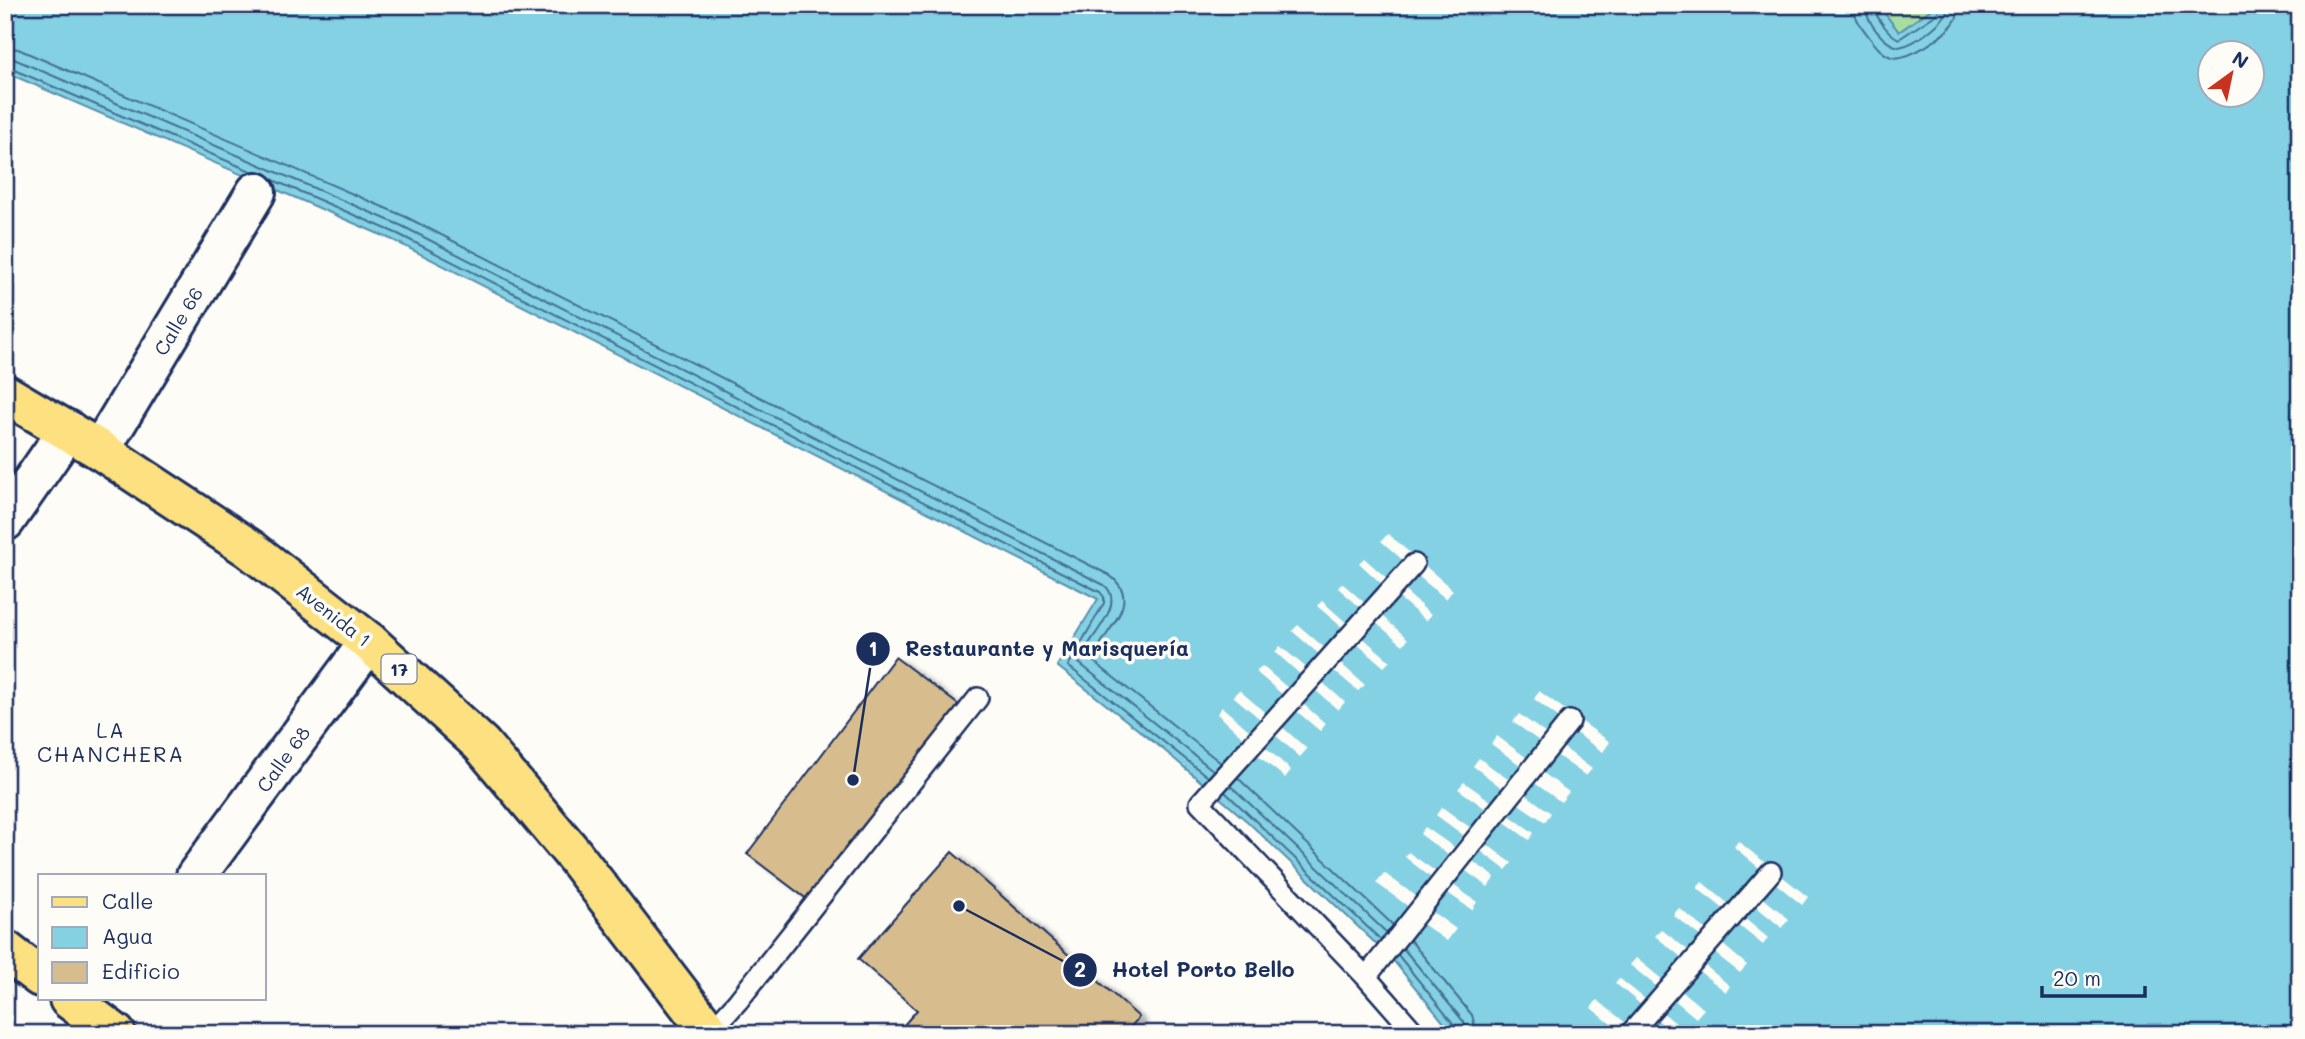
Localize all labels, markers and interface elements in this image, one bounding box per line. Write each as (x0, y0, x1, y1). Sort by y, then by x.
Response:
north arrow (2196, 38, 2266, 108)
text: N (2228, 45, 2253, 74)
street label: Calle 66 (148, 282, 208, 360)
street label: Avenida 1 (292, 578, 376, 652)
callout: Restaurante y Marisquería (856, 628, 1203, 670)
text: 1 (868, 634, 878, 661)
text: Restaurante y Marisquería (905, 634, 1189, 662)
road number: 17 (382, 654, 416, 684)
district label: LA CHANCHERA (37, 716, 185, 767)
street label: Calle 68 (251, 721, 315, 797)
legend (38, 874, 266, 1000)
text: Calle (102, 887, 154, 914)
text: Agua (102, 922, 153, 949)
callout: Hotel Porto Bello (1062, 949, 1308, 991)
text: 2 (1074, 955, 1086, 982)
text: Hotel Porto Bello (1111, 955, 1295, 982)
scale bar (2042, 955, 2146, 999)
text: Edificio (102, 957, 180, 984)
text: 20 m (2053, 964, 2101, 991)

